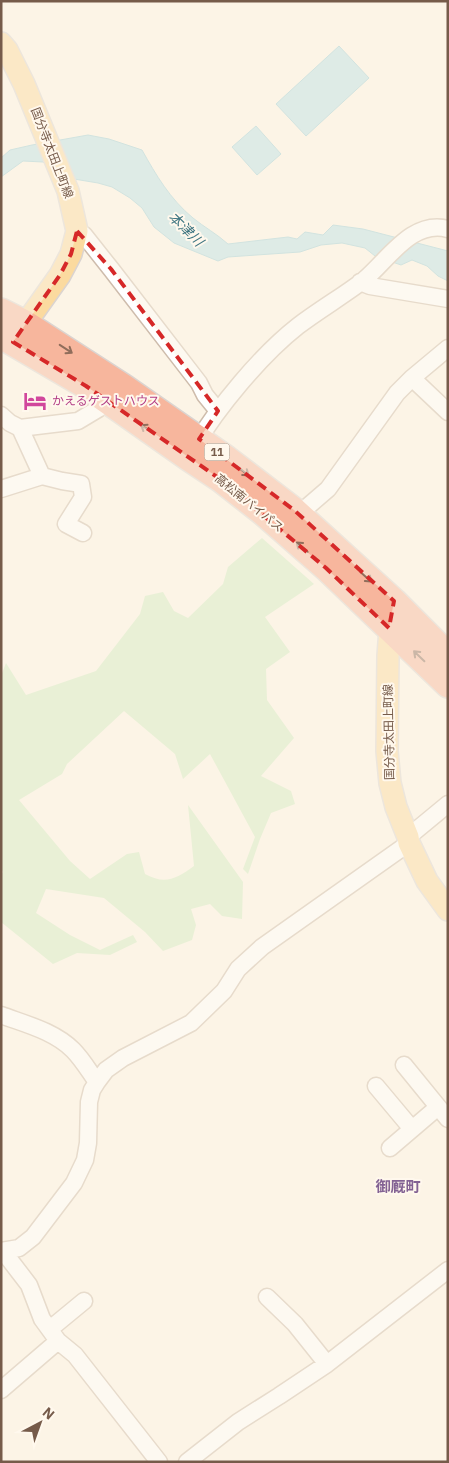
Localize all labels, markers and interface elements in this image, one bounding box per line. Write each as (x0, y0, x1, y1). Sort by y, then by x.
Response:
street label: 国分寺太田上町線 (28, 105, 77, 200)
water label: 本津川 (165, 208, 209, 251)
one-way arrow (59, 344, 73, 355)
hotel icon: かえるゲストハウス (22, 388, 48, 414)
place label: かえるゲストハウス (52, 393, 160, 408)
one-way arrow (140, 424, 154, 434)
road number: 11 (204, 444, 230, 461)
one-way arrow (236, 465, 249, 476)
street label: 高松南バイパス (212, 470, 287, 535)
one-way arrow (296, 541, 309, 553)
one-way arrow (360, 571, 373, 582)
one-way arrow (413, 650, 425, 662)
street label: 国分寺太田上町線 (380, 684, 397, 780)
district label: 御厩町 (375, 1177, 421, 1196)
north arrow (15, 1398, 65, 1448)
text: N (39, 1403, 58, 1423)

